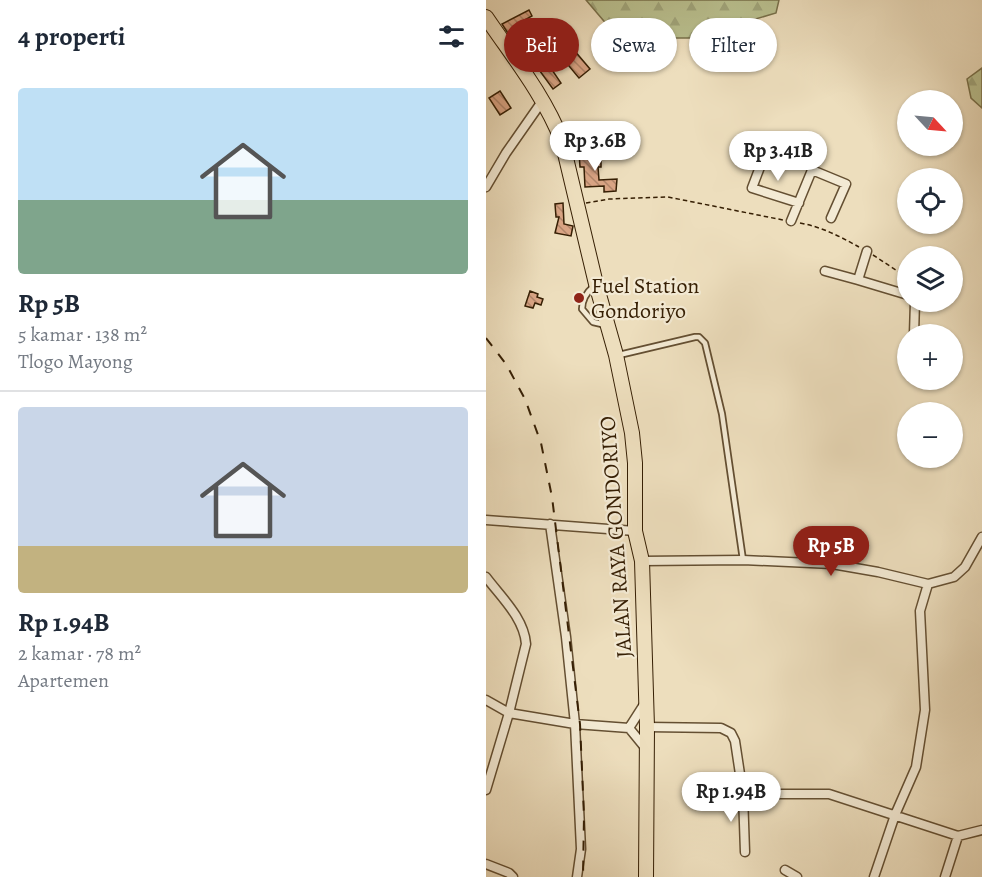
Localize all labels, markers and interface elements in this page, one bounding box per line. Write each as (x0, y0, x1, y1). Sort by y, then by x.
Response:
chip: Beli (504, 18, 579, 72)
chip: Sewa (591, 18, 677, 72)
chip: Filter (689, 18, 777, 72)
text: 4 properti (18, 19, 125, 54)
icon: filters (435, 20, 468, 53)
north arrow (897, 90, 963, 156)
map controls (897, 90, 963, 468)
pin: Rp 3.6B (540, 121, 650, 172)
icon: home (189, 127, 297, 235)
text: Rp 3.6B (564, 127, 626, 154)
pin: Rp 3.41B (716, 131, 840, 182)
text: Rp 3.41B (743, 137, 813, 164)
button: locate (897, 168, 963, 234)
button: layers (897, 246, 963, 312)
place label: Fuel Station Gondoriyo (591, 271, 699, 326)
text: Rp 5B (18, 286, 80, 321)
marker: Fuel Station Gondoriyo (572, 291, 586, 305)
text: 5 kamar · 138 m² (18, 321, 147, 348)
button: + (897, 324, 963, 390)
text: Tlogo Mayong (18, 348, 133, 375)
button: − (897, 402, 963, 468)
street label: JALAN RAYA GONDORIYO (593, 415, 639, 659)
icon: home (189, 446, 297, 554)
pin: Rp 5B (789, 526, 873, 577)
text: Rp 5B (807, 532, 855, 559)
text: Rp 1.94B (18, 605, 110, 640)
text: 2 kamar · 78 m² (18, 640, 141, 667)
text: Apartemen (18, 667, 109, 694)
pin: Rp 1.94B (669, 772, 793, 823)
text: Rp 1.94B (696, 778, 766, 805)

